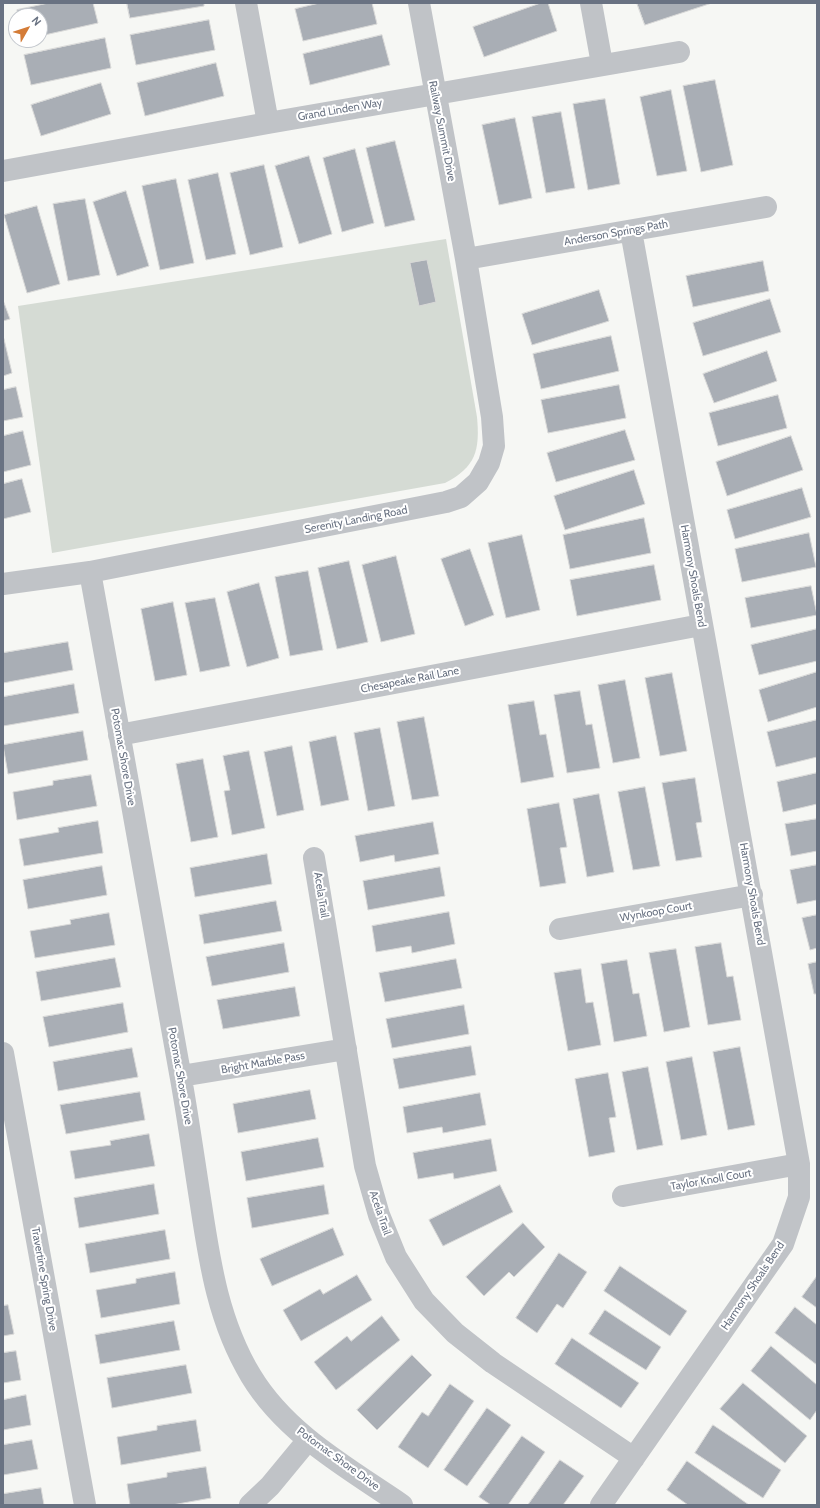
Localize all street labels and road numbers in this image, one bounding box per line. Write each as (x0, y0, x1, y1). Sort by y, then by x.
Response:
street label: Railway Summit Drive (426, 80, 458, 182)
street label: Grand Linden Way (297, 96, 383, 124)
street label: Anderson Springs Path (563, 217, 669, 249)
street label: Serenity Landing Road (303, 504, 409, 536)
street label: Harmony Shoals Bend (677, 524, 709, 628)
street label: Chesapeake Rail Lane (360, 664, 460, 696)
street label: Potomac Shore Drive (108, 707, 138, 807)
street label: Harmony Shoals Bend (736, 842, 768, 946)
street label: Acela Trail (311, 871, 331, 919)
street label: Wynkoop Court (619, 899, 693, 925)
street label: Potomac Shore Drive (165, 1026, 195, 1126)
street label: Bright Marble Pass (220, 1049, 306, 1077)
street label: Taylor Knoll Court (669, 1166, 753, 1194)
street label: Acela Trail (366, 1189, 394, 1237)
street label: Travertine Spring Drive (28, 1226, 60, 1332)
street label: Harmony Shoals Bend (718, 1239, 788, 1333)
street label: Potomac Shore Drive (294, 1425, 382, 1493)

